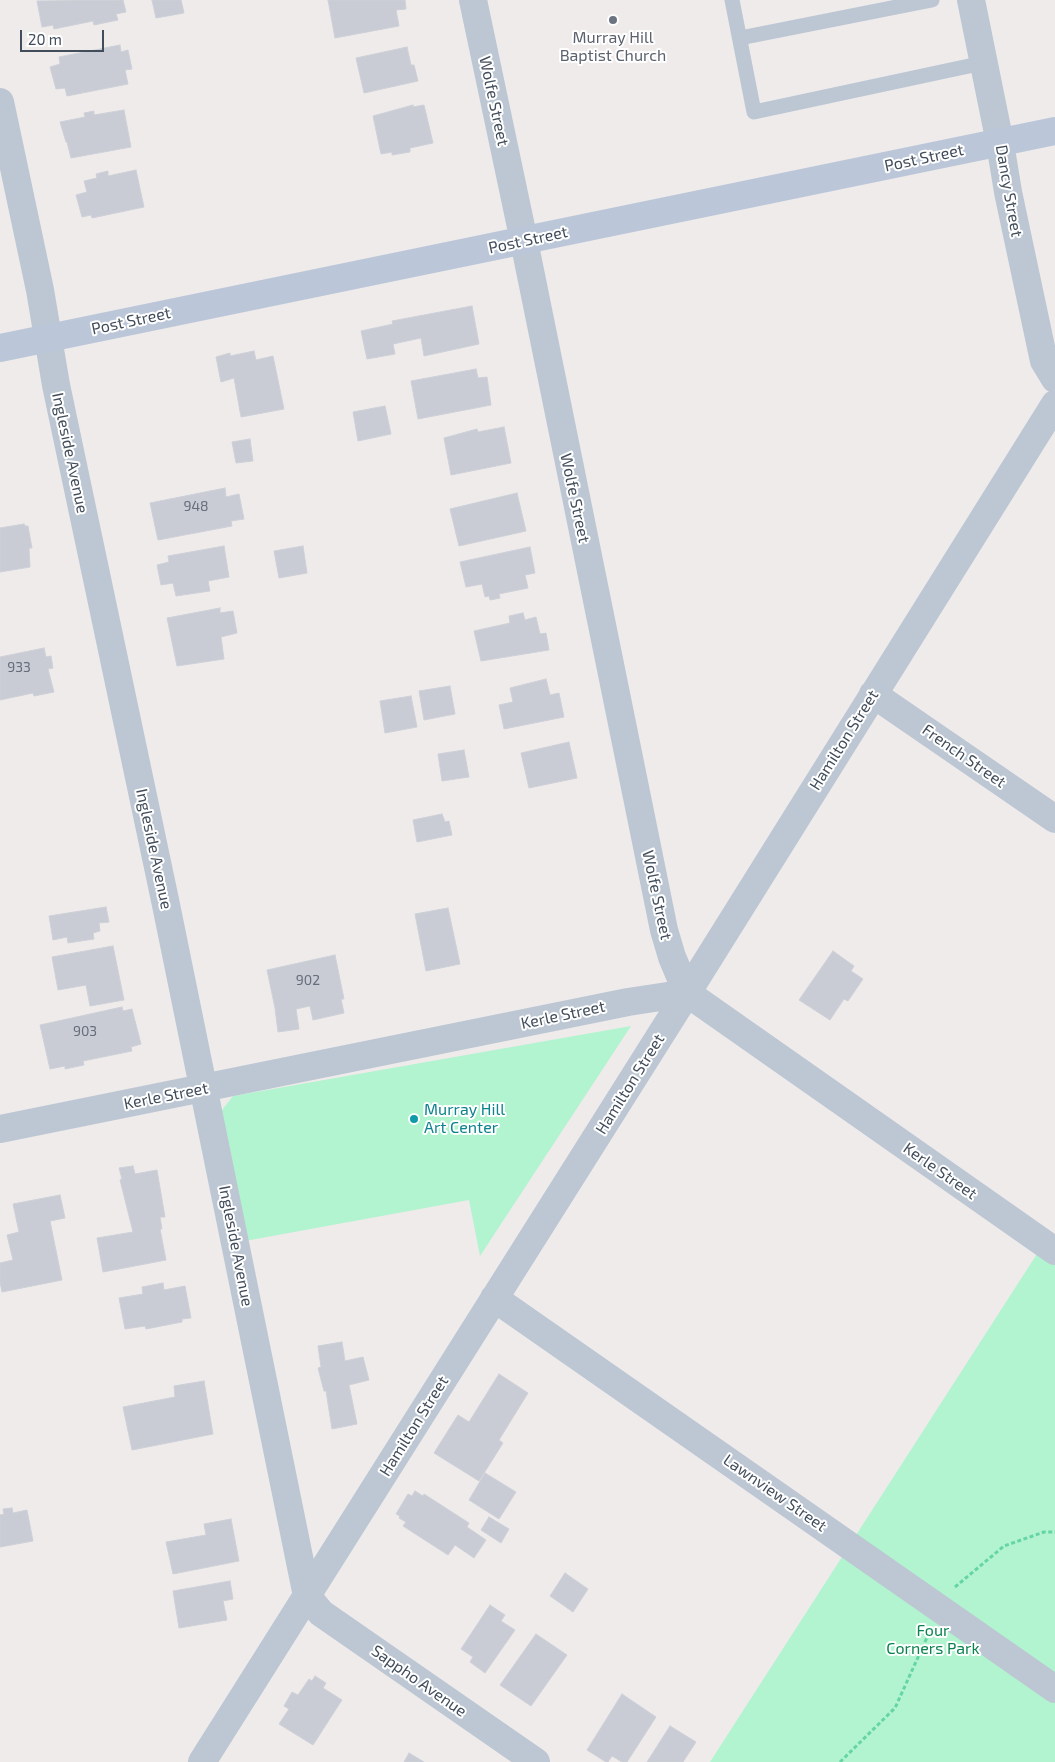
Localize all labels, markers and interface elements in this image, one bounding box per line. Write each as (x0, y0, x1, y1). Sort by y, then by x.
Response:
marker: Murray Hill Baptist Church (607, 14, 619, 26)
scale bar (22, 20, 106, 52)
place label: Murray Hill Baptist Church (560, 28, 666, 66)
text: 20 m (28, 30, 62, 48)
street label: Wolfe Street (475, 54, 513, 148)
street label: Post Street (883, 140, 965, 176)
street label: Dancy Street (991, 144, 1027, 238)
street label: Post Street (487, 222, 569, 258)
street label: Post Street (90, 303, 172, 339)
street label: Ingleside Avenue (48, 391, 92, 515)
street label: Wolfe Street (556, 451, 594, 545)
house number: 948 (183, 498, 209, 514)
house number: 933 (7, 659, 31, 675)
street label: Hamilton Street (805, 686, 883, 794)
street label: French Street (919, 720, 1009, 792)
street label: Ingleside Avenue (132, 787, 176, 911)
street label: Wolfe Street (638, 848, 676, 942)
house number: 902 (296, 972, 320, 988)
street label: Kerle Street (519, 997, 607, 1033)
house number: 903 (73, 1023, 97, 1039)
street label: Hamilton Street (591, 1030, 669, 1138)
street label: Kerle Street (122, 1078, 210, 1114)
place label: Murray Hill Art Center (424, 1100, 505, 1138)
marker: Murray Hill Art Center (408, 1113, 420, 1125)
street label: Kerle Street (899, 1139, 981, 1203)
street label: Ingleside Avenue (215, 1184, 257, 1308)
street label: Hamilton Street (375, 1372, 453, 1480)
street label: Lawnview Street (720, 1450, 830, 1536)
park label: Four Corners Park (886, 1621, 980, 1659)
street label: Sappho Avenue (368, 1641, 470, 1721)

